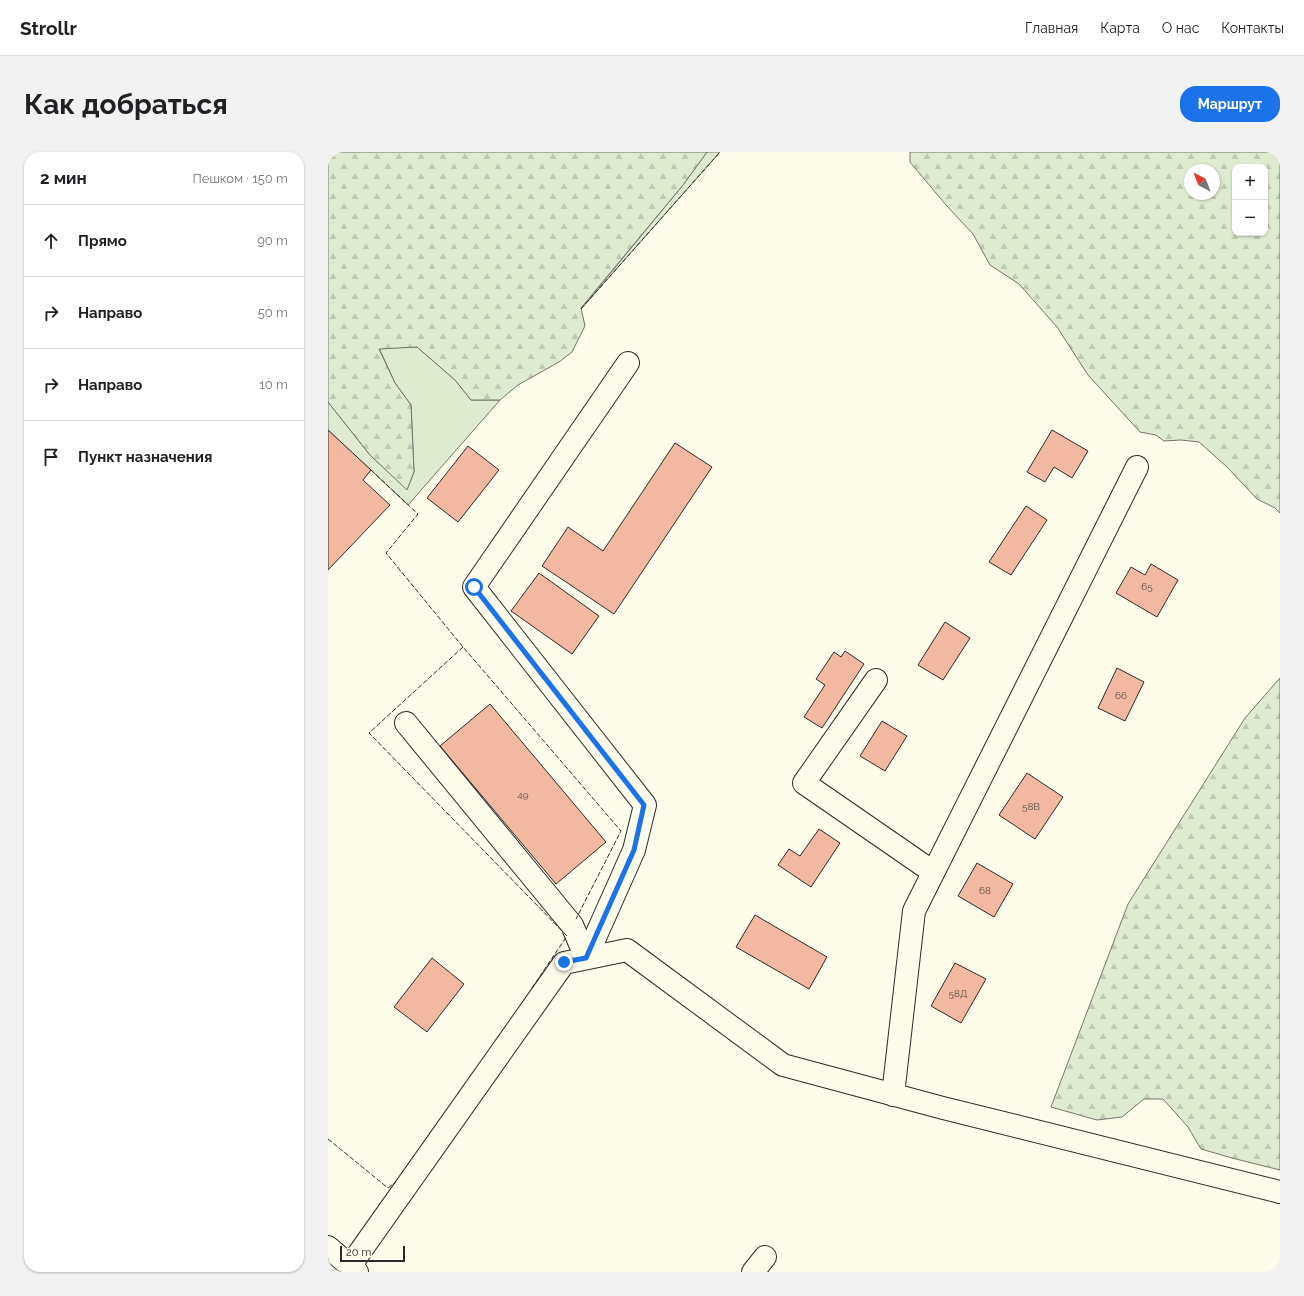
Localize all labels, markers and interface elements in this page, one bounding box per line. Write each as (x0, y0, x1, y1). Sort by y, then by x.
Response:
text: Strollr (20, 17, 77, 39)
text: Главная (1025, 20, 1078, 36)
text: Карта (1100, 20, 1140, 36)
text: О нас (1162, 20, 1199, 36)
text: Контакты (1221, 20, 1284, 36)
button: Маршрут (1180, 86, 1280, 122)
text: Как добраться (24, 88, 228, 121)
north arrow (1184, 164, 1220, 200)
map controls (1232, 164, 1268, 236)
button: + (1232, 164, 1268, 200)
text: 2 мин (40, 168, 87, 188)
text: Пешком · 150 m (193, 171, 288, 186)
button: − (1232, 200, 1268, 236)
icon: ahead (40, 230, 62, 252)
text: Прямо (78, 232, 127, 250)
text: 90 m (257, 233, 288, 248)
icon: right (40, 302, 62, 324)
text: Направо (78, 304, 142, 322)
text: 50 m (258, 305, 288, 320)
icon: right (40, 374, 62, 396)
text: Направо (78, 376, 142, 394)
text: 10 m (259, 377, 288, 392)
icon: arrive (40, 446, 62, 468)
text: Пункт назначения (78, 448, 212, 466)
route start (465, 578, 483, 596)
house number: 65 (1141, 581, 1153, 592)
house number: 66 (1115, 690, 1127, 701)
house number: 49 (517, 789, 529, 800)
house number: 58В (1022, 801, 1040, 812)
house number: 68 (979, 885, 991, 896)
route end (555, 953, 573, 971)
house number: 58Д (949, 988, 968, 999)
scale bar (340, 1244, 405, 1263)
text: 20 m (346, 1246, 371, 1259)

